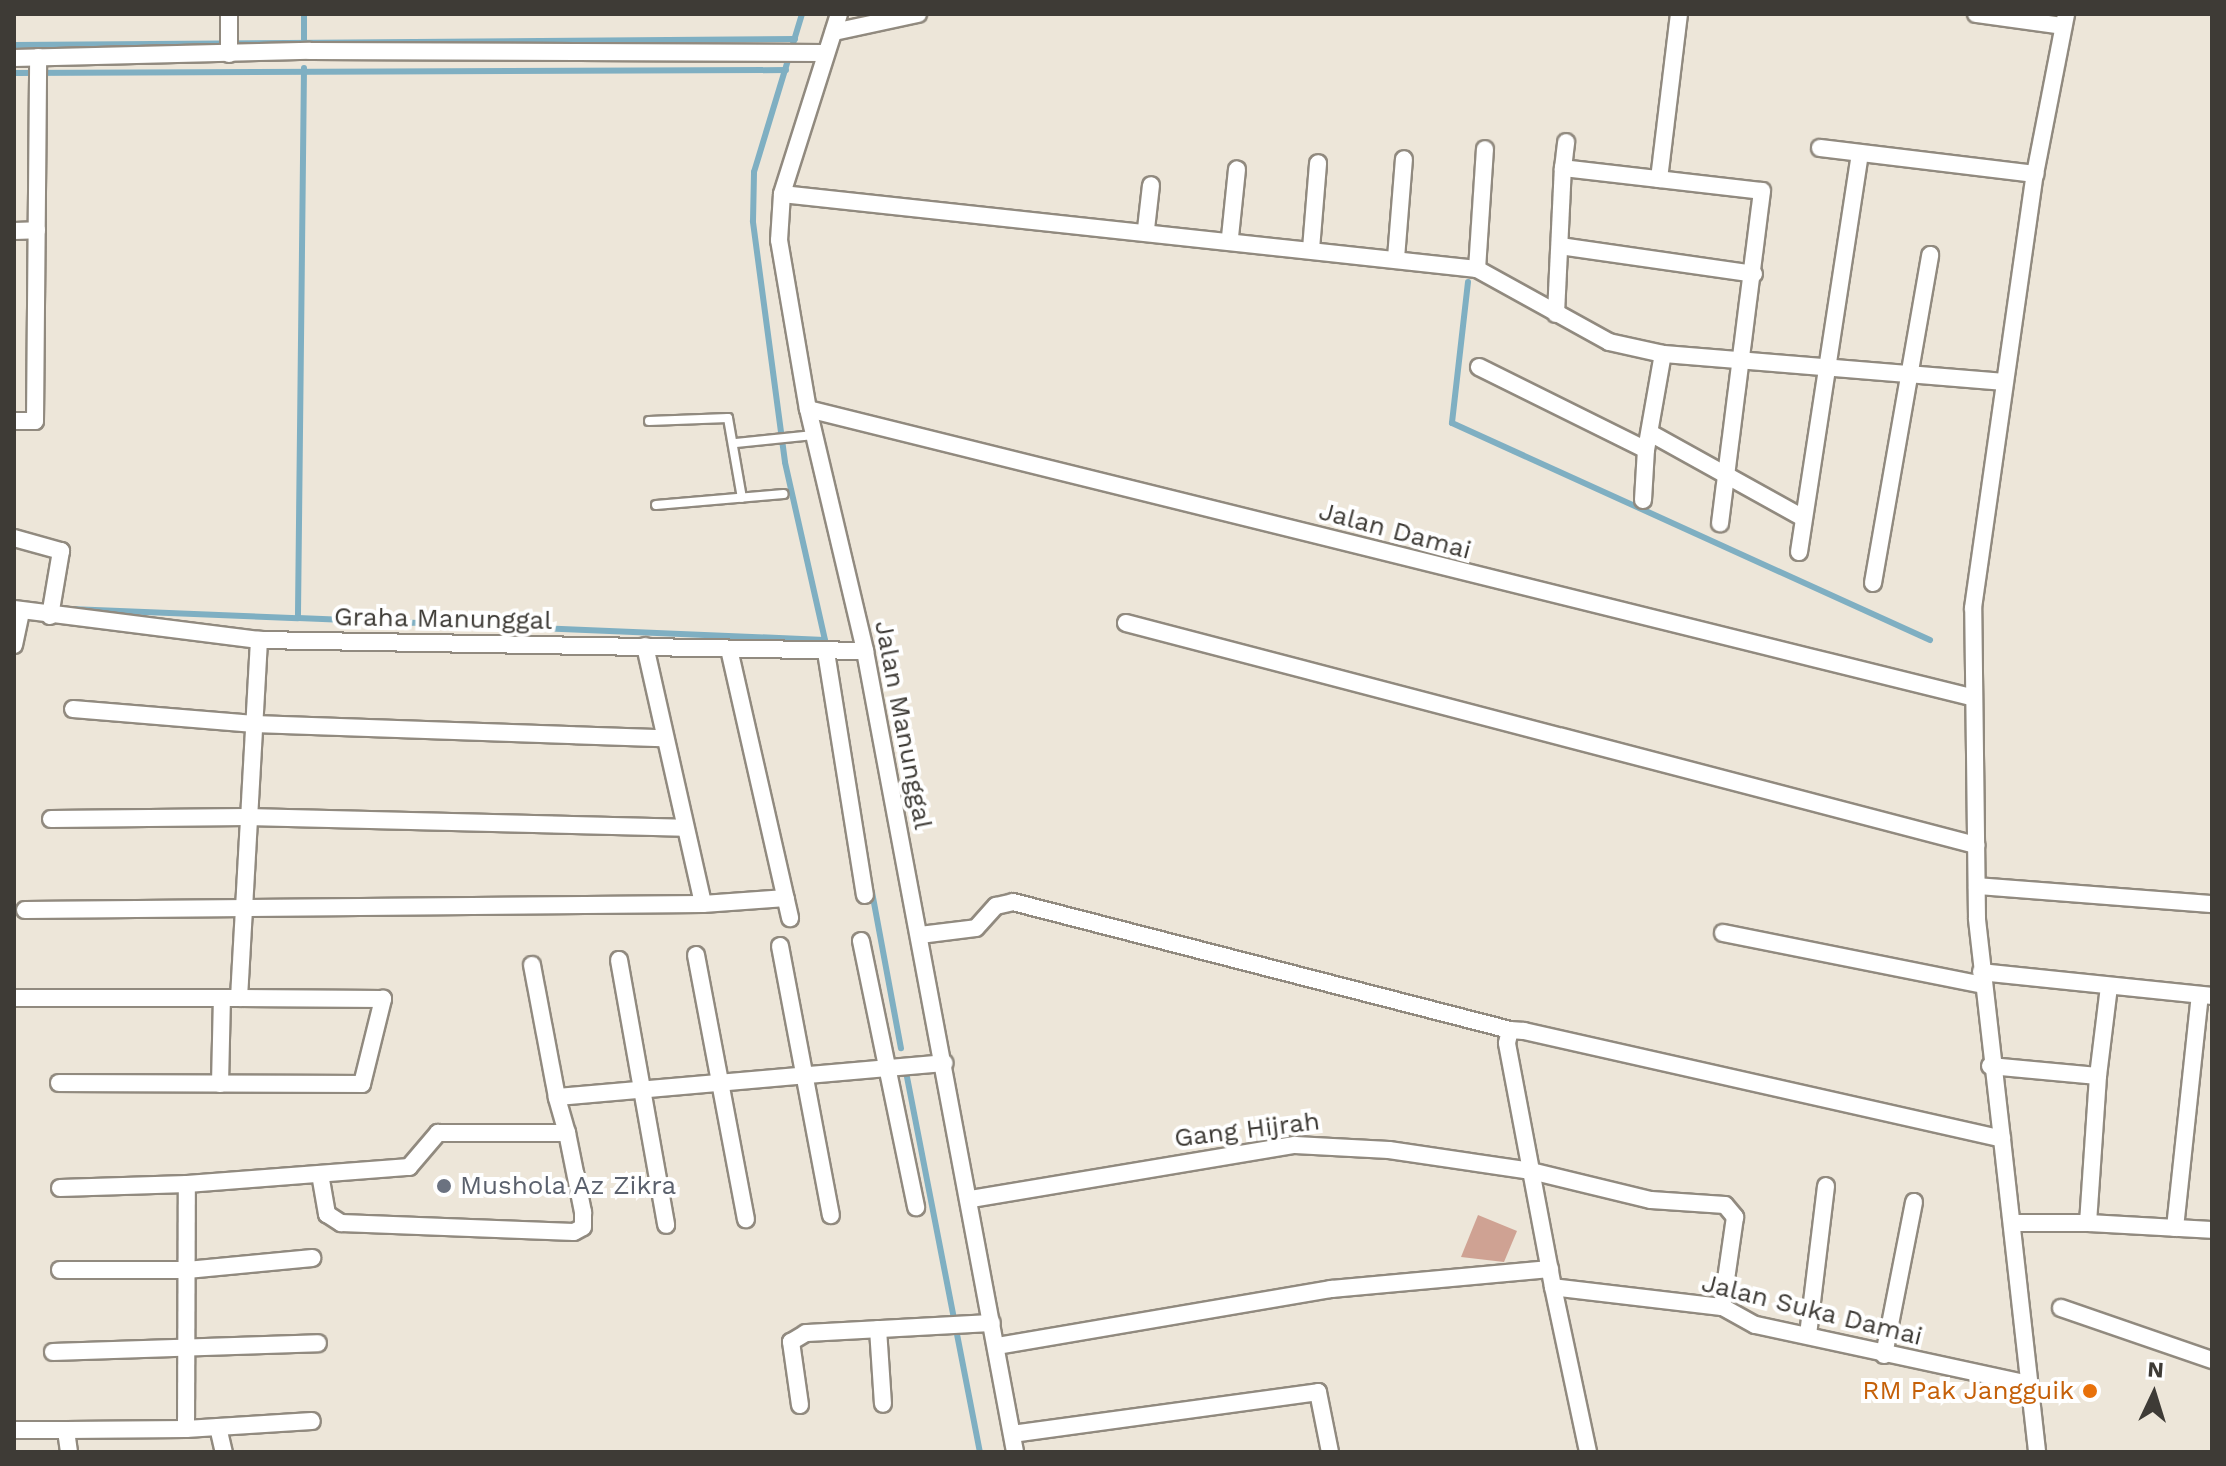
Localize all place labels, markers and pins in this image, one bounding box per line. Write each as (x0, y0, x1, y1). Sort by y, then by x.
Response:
place label: Mushola Az Zikra (460, 1170, 678, 1202)
marker: Mushola Az Zikra (435, 1177, 453, 1195)
place label: RM Pak Jangguik (1861, 1375, 2074, 1407)
marker: RM Pak Jangguik (2081, 1382, 2099, 1400)

